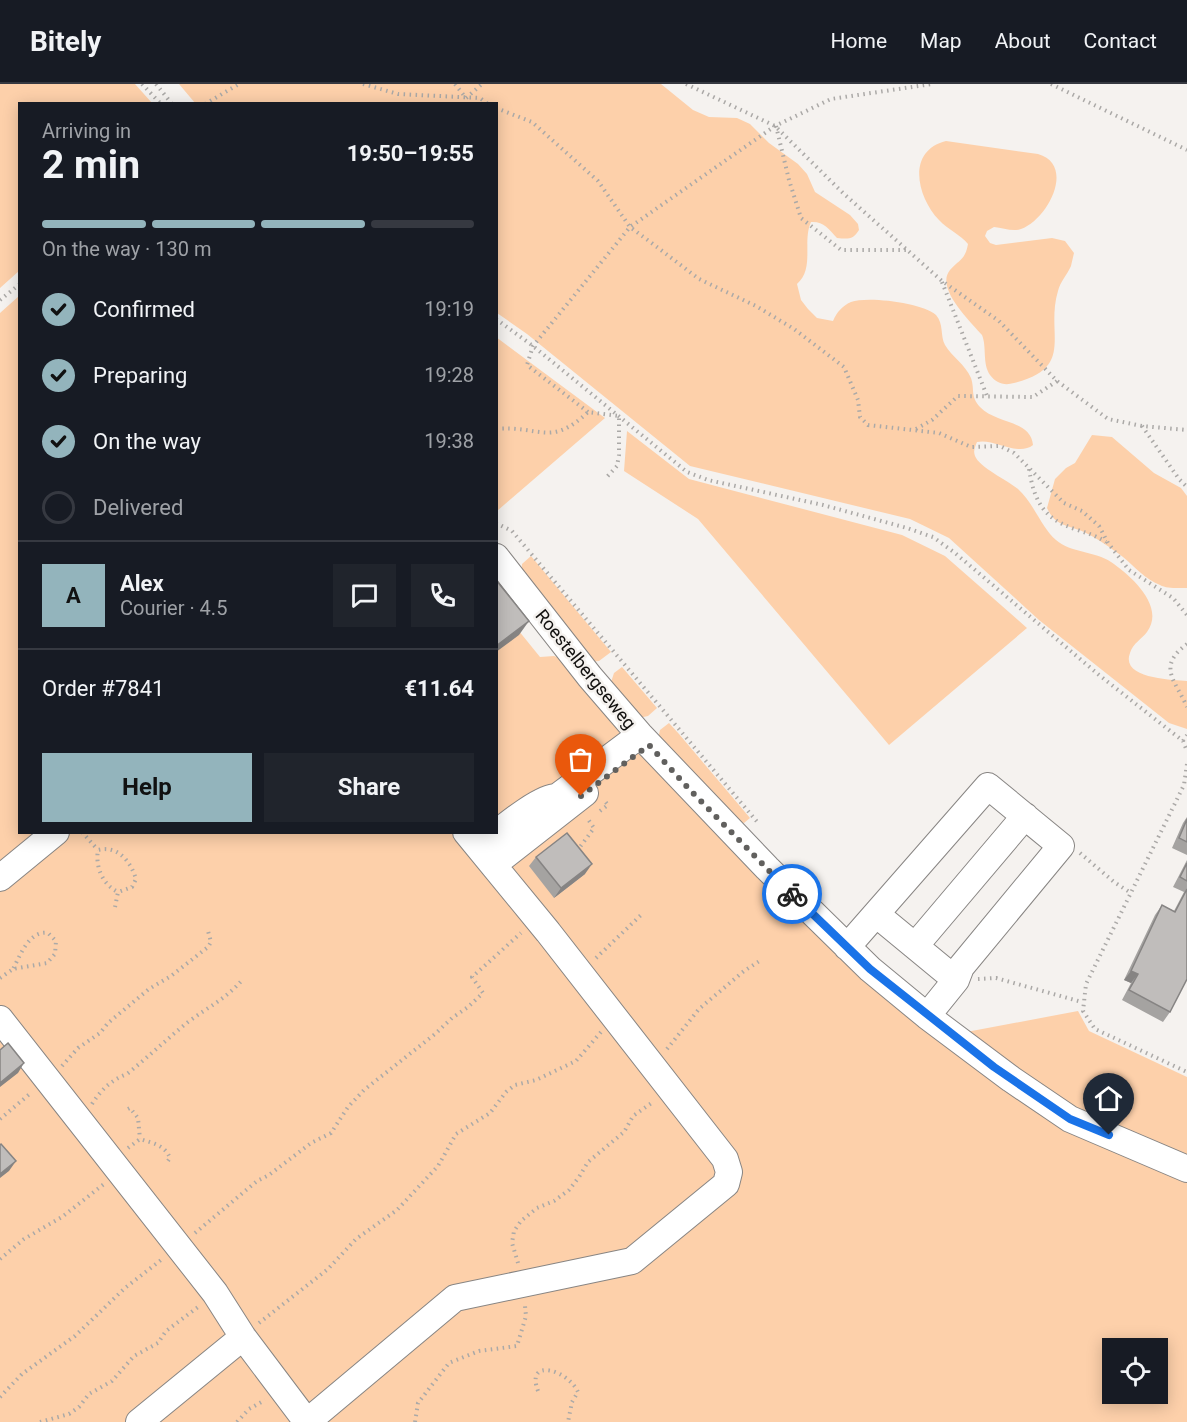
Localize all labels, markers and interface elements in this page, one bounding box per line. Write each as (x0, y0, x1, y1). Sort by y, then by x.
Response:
text: Bitely (30, 25, 101, 58)
text: Home (831, 29, 887, 53)
text: Map (920, 29, 962, 53)
text: About (995, 29, 1051, 53)
text: Contact (1084, 29, 1157, 53)
text: Arriving in (42, 119, 131, 143)
text: 19:50–19:55 (347, 141, 474, 166)
text: 2 min (42, 142, 140, 188)
text: On the way · 130 m (42, 237, 211, 261)
icon: check (42, 293, 75, 326)
text: Confirmed (93, 297, 195, 322)
text: 19:19 (424, 297, 474, 321)
icon: check (42, 359, 75, 392)
text: Preparing (93, 363, 187, 388)
text: 19:28 (424, 363, 474, 387)
icon: check (42, 425, 75, 458)
text: On the way (93, 429, 201, 454)
text: 19:38 (424, 429, 474, 453)
text: Delivered (93, 495, 183, 520)
button: chat (333, 564, 396, 627)
button: phone (411, 564, 474, 627)
text: Alex (120, 571, 164, 596)
text: A (66, 583, 81, 608)
text: Courier · 4.5 (120, 596, 227, 620)
street label: Roestelbergseweg (531, 605, 641, 733)
text: Order #7841 (42, 676, 164, 701)
text: €11.64 (405, 676, 474, 701)
pin (555, 734, 606, 796)
icon: bag (564, 743, 597, 776)
button: Help (42, 753, 252, 822)
button: Share (264, 753, 474, 822)
courier (762, 864, 822, 924)
icon: bike (776, 878, 809, 911)
pin (1083, 1073, 1134, 1135)
icon: home (1092, 1082, 1125, 1115)
map controls (1102, 1338, 1168, 1404)
button: locate (1102, 1338, 1168, 1404)

